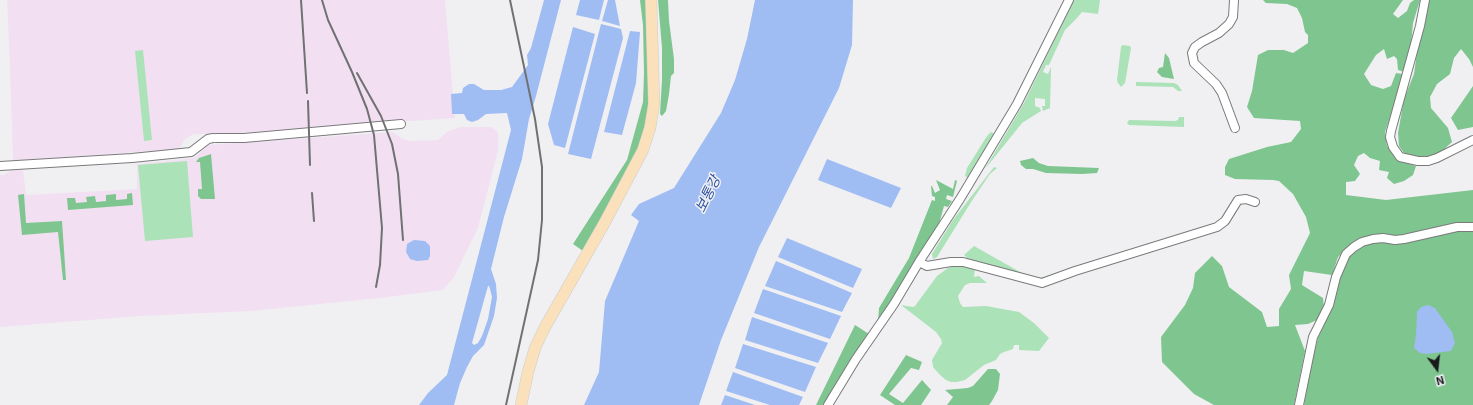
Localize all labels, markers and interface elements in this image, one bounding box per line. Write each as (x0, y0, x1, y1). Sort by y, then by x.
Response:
water label: 보통강 (692, 173, 724, 215)
north arrow (1417, 349, 1457, 389)
text: N (1435, 374, 1446, 388)

